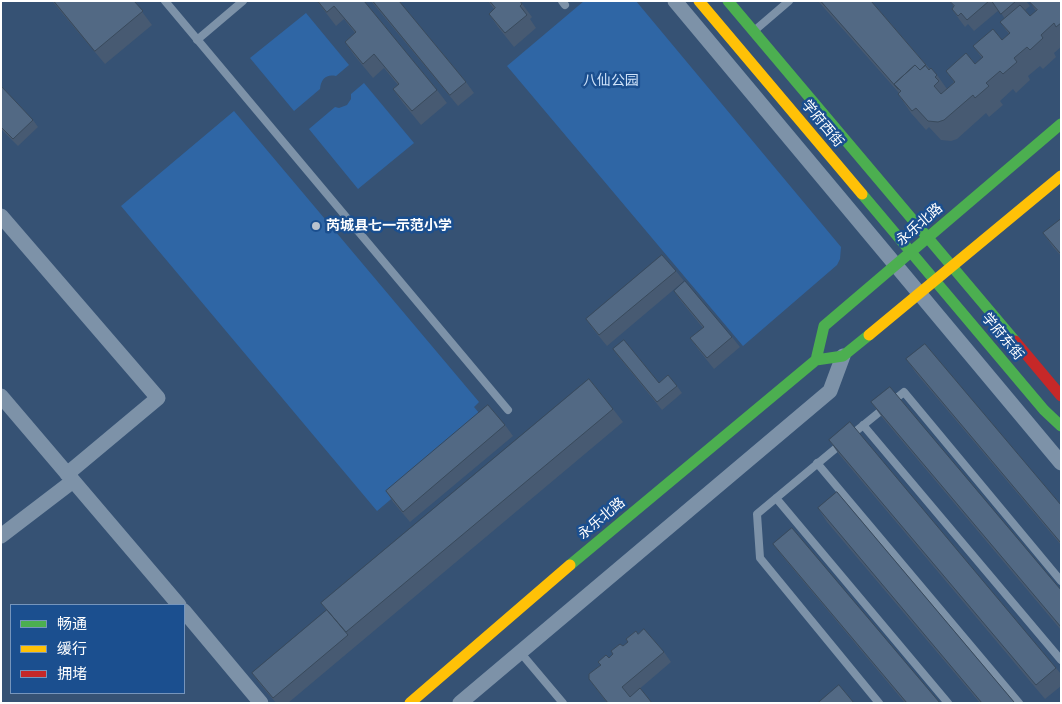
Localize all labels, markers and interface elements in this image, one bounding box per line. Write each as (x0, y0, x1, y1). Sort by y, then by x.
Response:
park label: 八仙公园 (583, 73, 639, 89)
street label: 学府西街 (798, 97, 846, 151)
street label: 永乐北路 (893, 200, 947, 250)
place label: 芮城县七一示范小学 (326, 218, 452, 234)
marker: 芮城县七一示范小学 (310, 220, 322, 232)
street label: 学府东街 (978, 310, 1026, 364)
street label: 永乐北路 (575, 495, 629, 543)
legend (10, 604, 185, 694)
text: 畅通 (57, 613, 87, 634)
text: 缓行 (57, 638, 87, 659)
text: 拥堵 (57, 663, 87, 684)

